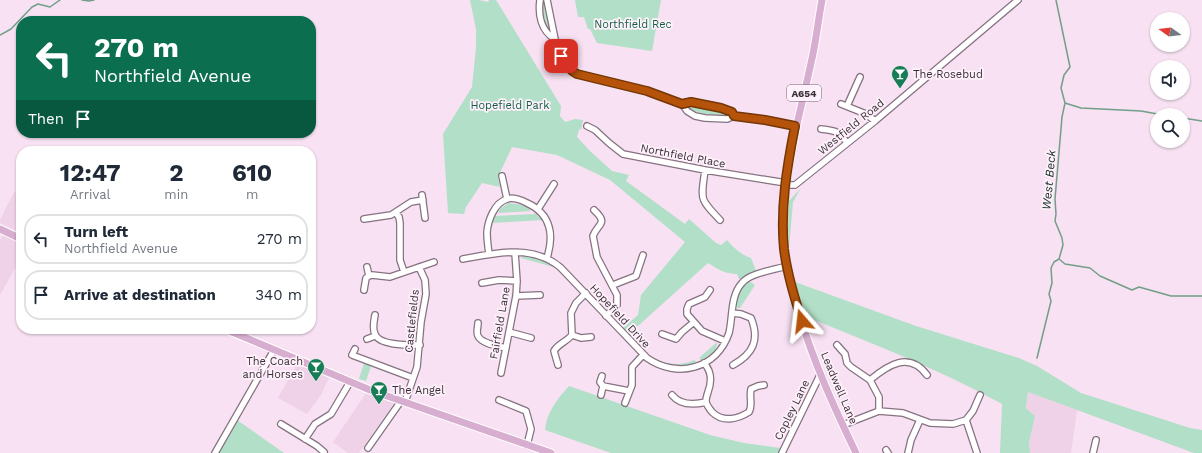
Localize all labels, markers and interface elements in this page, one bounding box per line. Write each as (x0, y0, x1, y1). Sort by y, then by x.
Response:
north arrow (1150, 12, 1190, 52)
map controls (1150, 12, 1190, 148)
park label: Northfield Rec (594, 18, 672, 31)
text: 270 m (94, 31, 179, 64)
icon: left (28, 32, 80, 84)
pin (544, 39, 578, 73)
icon: arrive (550, 45, 572, 67)
button: sound (1150, 60, 1190, 100)
bar icon: The Rosebud (890, 64, 910, 89)
text: Northfield Avenue (94, 65, 251, 86)
place label: The Rosebud (913, 68, 983, 81)
road number: A654 (787, 85, 821, 101)
street label: Westfield Road (815, 96, 887, 158)
park label: Hopefield Park (470, 99, 550, 112)
icon: arrive (72, 108, 94, 130)
button: search (1150, 108, 1190, 148)
text: Then (28, 110, 64, 128)
street label: Northfield Place (639, 141, 727, 171)
water label: West Beck (1039, 149, 1059, 211)
text: 12:47 (60, 159, 121, 187)
text: 2 (169, 159, 183, 187)
text: 610 (232, 159, 272, 187)
text: Arrival (70, 187, 110, 202)
text: min (164, 187, 188, 202)
text: m (246, 187, 258, 202)
text: Turn left (64, 223, 128, 241)
icon: left (30, 228, 52, 250)
text: 270 m (257, 230, 302, 248)
text: Northfield Avenue (64, 241, 178, 256)
street label: Hopefield Drive (587, 281, 653, 351)
icon: arrive (30, 284, 52, 306)
text: Arrive at destination (64, 286, 216, 304)
text: 340 m (255, 286, 302, 304)
street label: Fairfield Lane (487, 286, 513, 360)
street label: Castlefields (402, 289, 422, 353)
position arrow (781, 300, 823, 342)
street label: Leadwell Lane (818, 350, 860, 426)
place label: The Coach and Horses (243, 355, 303, 381)
bar icon: The Coach and Horses (306, 357, 326, 382)
street label: Copley Lane (772, 378, 812, 442)
bar icon: The Angel (369, 380, 389, 405)
place label: The Angel (392, 384, 445, 397)

